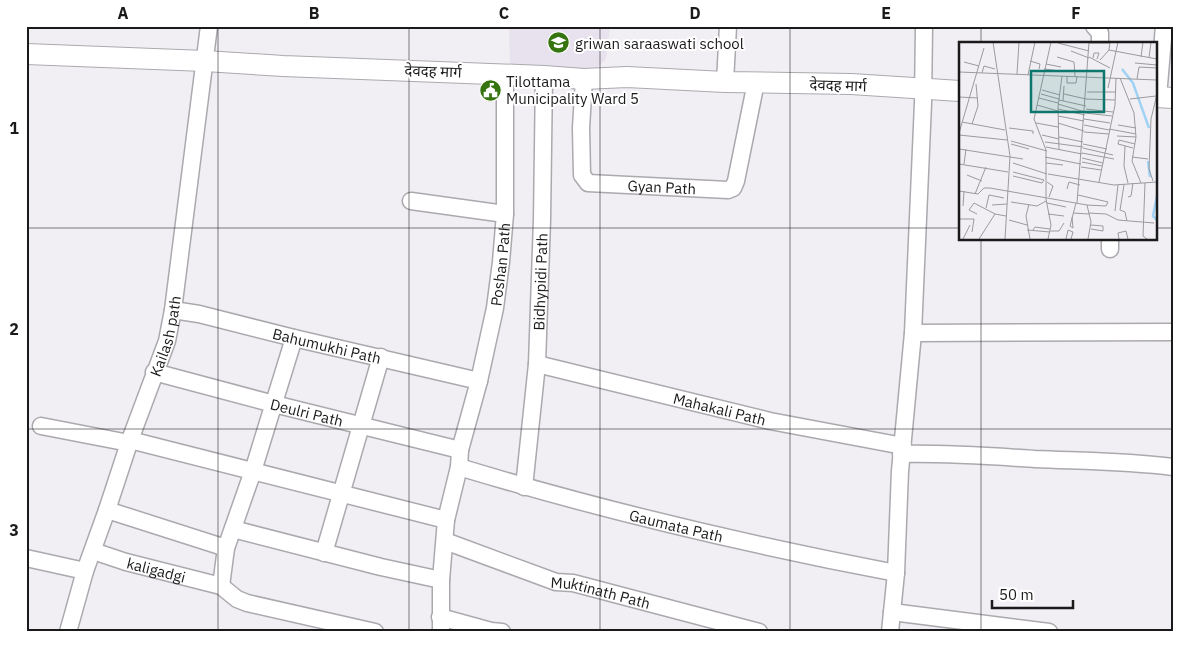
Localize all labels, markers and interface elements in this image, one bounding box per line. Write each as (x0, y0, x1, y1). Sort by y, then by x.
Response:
text: A (118, 3, 129, 23)
text: B (309, 3, 320, 23)
text: C (499, 3, 509, 23)
text: D (689, 3, 701, 23)
text: E (881, 3, 891, 23)
text: F (1071, 3, 1081, 23)
school or university icon: griwan saraaswati school (547, 31, 571, 55)
place label: griwan saraaswati school (575, 34, 744, 53)
inset map (959, 42, 1156, 240)
street label: देवदह मार्ग (404, 61, 463, 82)
place label: Tilottama Municipality Ward 5 (506, 72, 639, 108)
street label: देवदह मार्ग (809, 75, 868, 96)
public building icon: Tilottama Municipality Ward 5 (478, 78, 502, 102)
text: 1 (9, 118, 19, 138)
street label: Gyan Path (627, 175, 697, 198)
street label: Poshan Path (486, 222, 514, 307)
street label: Bidhypidi Path (529, 233, 551, 331)
street label: Kailash path (145, 294, 184, 379)
text: 2 (9, 319, 19, 339)
street label: Bahumukhi Path (271, 323, 383, 367)
street label: Mahakali Path (671, 388, 768, 429)
street label: Deulri Path (268, 394, 345, 430)
street label: Gaumata Path (627, 505, 725, 546)
text: 3 (9, 520, 19, 540)
street label: kaligadgi (125, 553, 188, 586)
street label: Muktinath Path (550, 572, 653, 612)
scale bar (992, 578, 1073, 610)
text: 50 m (999, 585, 1034, 604)

